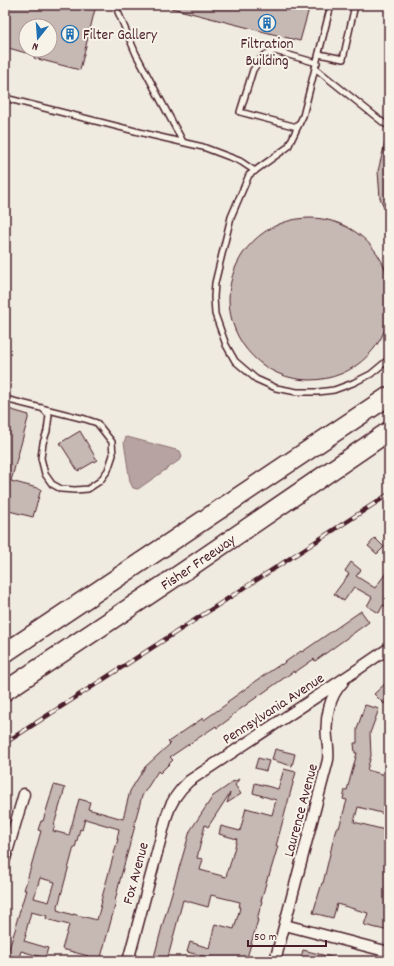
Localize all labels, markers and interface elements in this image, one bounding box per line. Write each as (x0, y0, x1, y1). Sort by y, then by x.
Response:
building icon: Filtration Building (257, 13, 277, 33)
north arrow (18, 18, 58, 58)
building icon: Filter Gallery (60, 24, 80, 44)
place label: Filter Gallery (83, 25, 158, 47)
place label: Filtration Building (240, 34, 294, 73)
text: N (30, 37, 41, 54)
street label: Fisher Freeway (157, 529, 242, 597)
street label: Pennsylvania Avenue (219, 668, 330, 751)
street label: Laurence Avenue (279, 761, 325, 860)
street label: Fox Avenue (118, 840, 156, 907)
scale bar (248, 922, 326, 948)
text: 50 m (254, 929, 277, 946)

